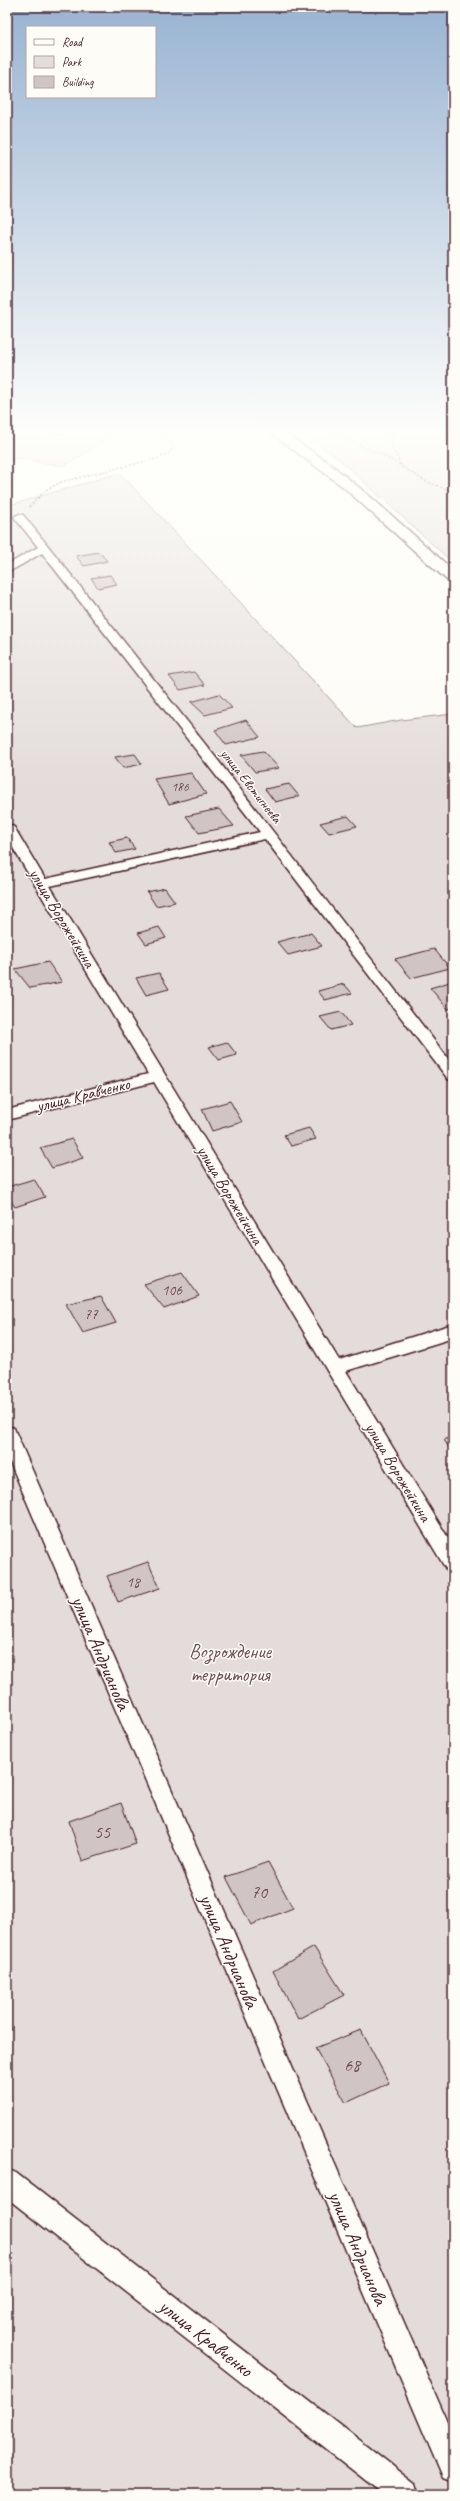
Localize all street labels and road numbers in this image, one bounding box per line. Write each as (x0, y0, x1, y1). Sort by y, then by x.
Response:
street label: улица Евстигнеева (216, 745, 286, 827)
street label: улица Ворожейкина (24, 864, 100, 972)
street label: улица Кравченко (33, 1073, 133, 1117)
street label: улица Ворожейкина (192, 1141, 268, 1249)
street label: улица Ворожейкина (360, 1418, 436, 1526)
street label: улица Андрианова (65, 1591, 137, 1715)
street label: улица Андрианова (193, 1889, 265, 2013)
street label: улица Андрианова (322, 2186, 394, 2310)
street label: улица Кравченко (153, 2293, 259, 2383)

